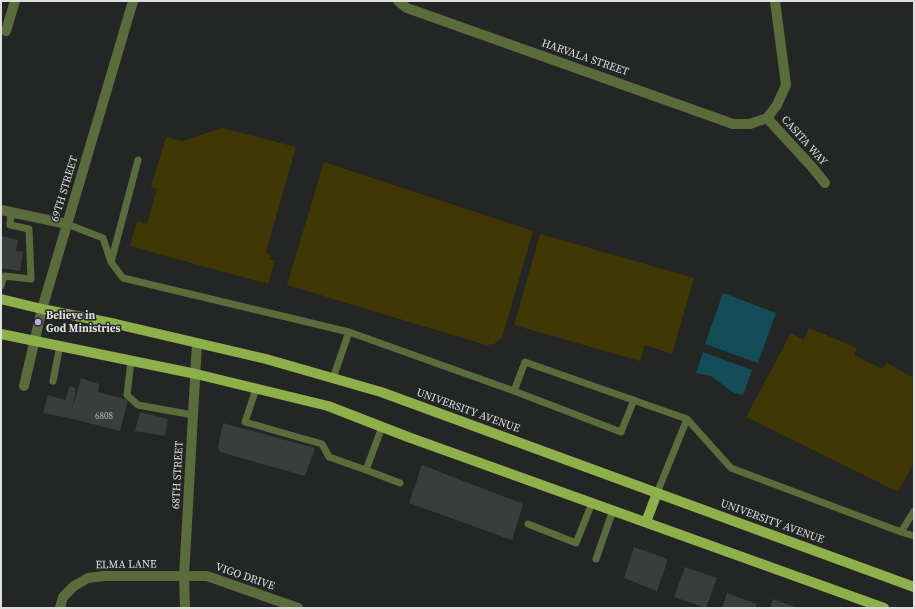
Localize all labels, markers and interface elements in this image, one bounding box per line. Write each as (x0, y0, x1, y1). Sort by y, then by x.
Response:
street label: HARVALA STREET (540, 37, 630, 79)
street label: CASITA WAY (778, 113, 830, 169)
street label: 69TH STREET (49, 155, 81, 223)
place label: Believe in God Ministries (46, 309, 120, 335)
marker: Believe in God Ministries (33, 317, 43, 327)
street label: UNIVERSITY AVENUE (414, 386, 522, 436)
house number: 6808 (95, 412, 113, 422)
street label: 68TH STREET (170, 441, 186, 509)
street label: UNIVERSITY AVENUE (718, 497, 826, 547)
street label: ELMA LANE (95, 558, 157, 572)
street label: VIGO DRIVE (214, 561, 276, 593)

